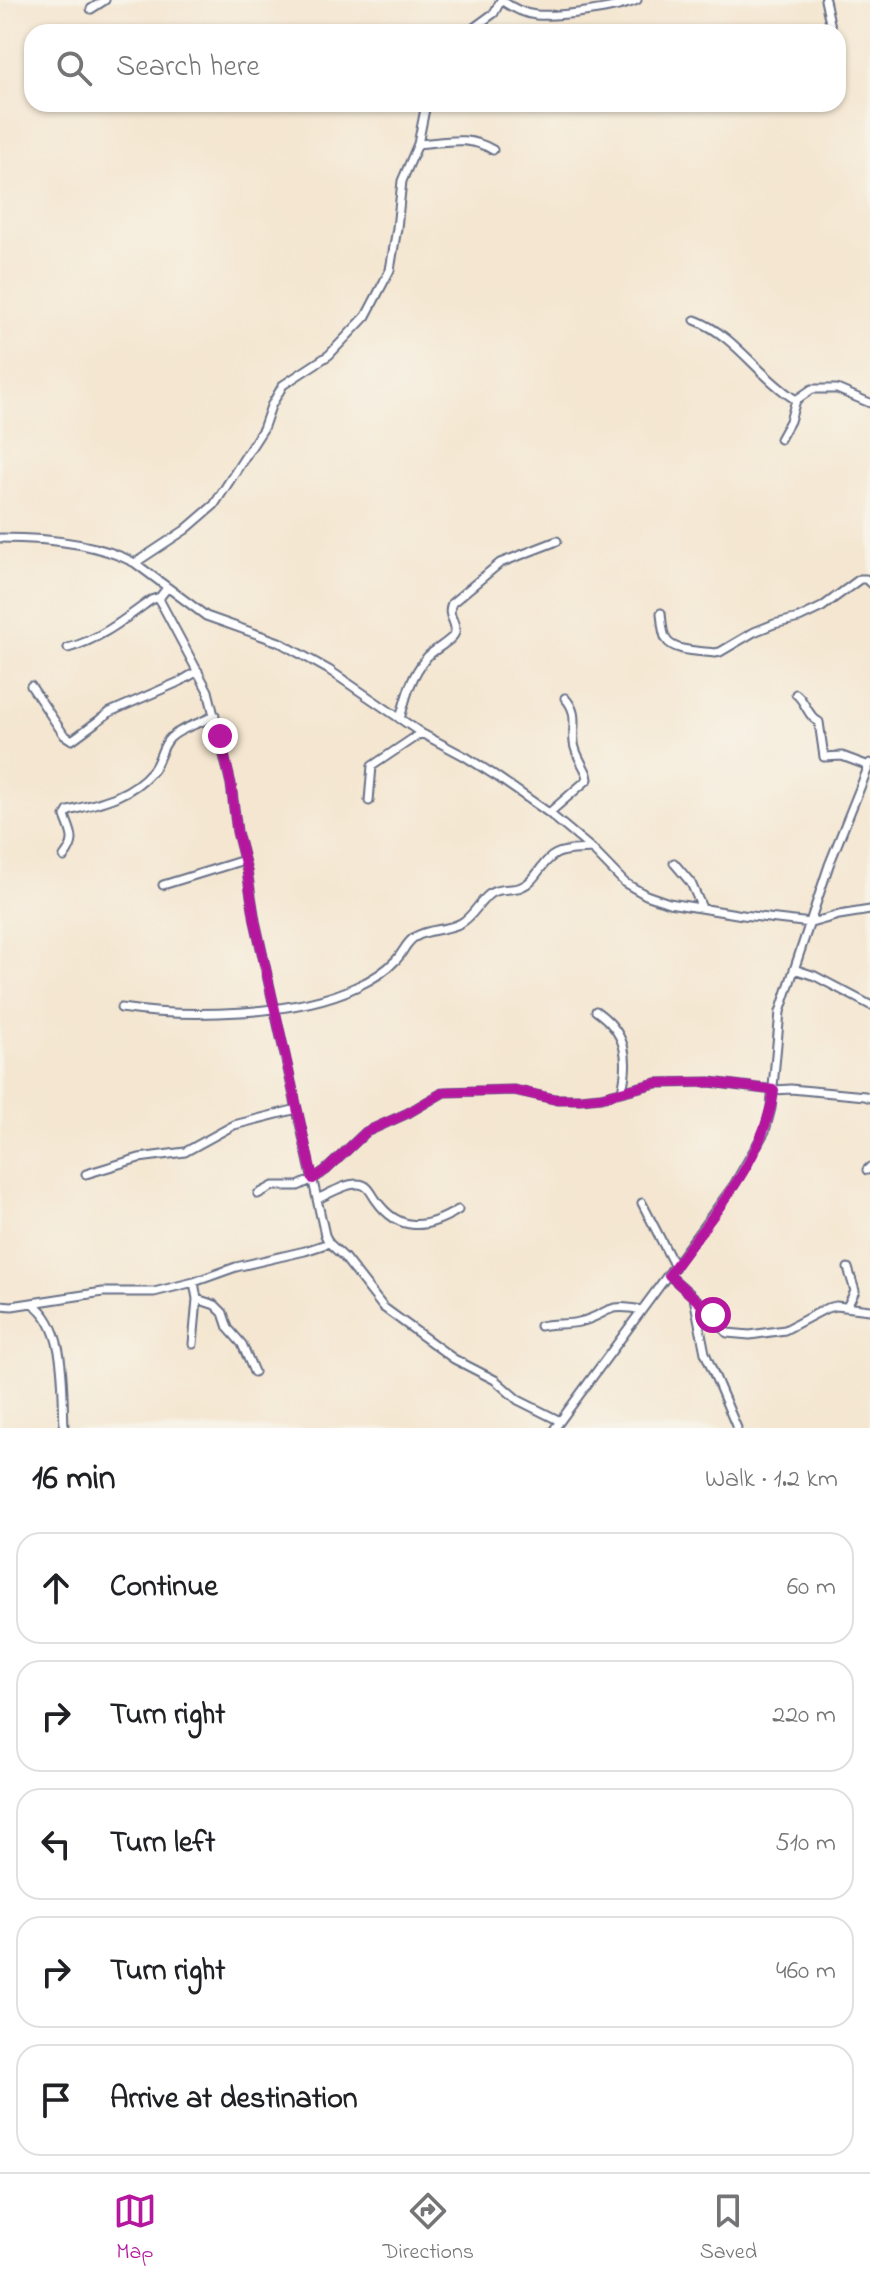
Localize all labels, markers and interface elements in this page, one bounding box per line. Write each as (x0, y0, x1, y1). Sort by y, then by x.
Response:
search box (24, 24, 846, 112)
icon: search (52, 46, 96, 90)
text: Search here (116, 46, 260, 90)
route end (202, 718, 238, 754)
route start (695, 1297, 731, 1333)
text: 16 min (32, 1455, 116, 1505)
text: Walk · 1.2 km (705, 1461, 838, 1499)
icon: ahead (34, 1566, 78, 1610)
text: Continue (110, 1566, 218, 1610)
text: 60 m (787, 1569, 836, 1607)
icon: right (34, 1694, 78, 1738)
text: Turn right (110, 1694, 225, 1738)
text: 220 m (772, 1697, 836, 1735)
icon: left (34, 1822, 78, 1866)
text: Turn left (110, 1822, 215, 1866)
text: 510 m (775, 1825, 836, 1863)
icon: right (34, 1950, 78, 1994)
text: Turn right (110, 1950, 225, 1994)
text: 460 m (776, 1953, 836, 1991)
icon: arrive (34, 2078, 78, 2122)
text: Arrive at destination (110, 2078, 358, 2122)
tab: Map (113, 2189, 157, 2269)
tab: Directions (383, 2189, 474, 2269)
tab: Saved (700, 2189, 757, 2269)

